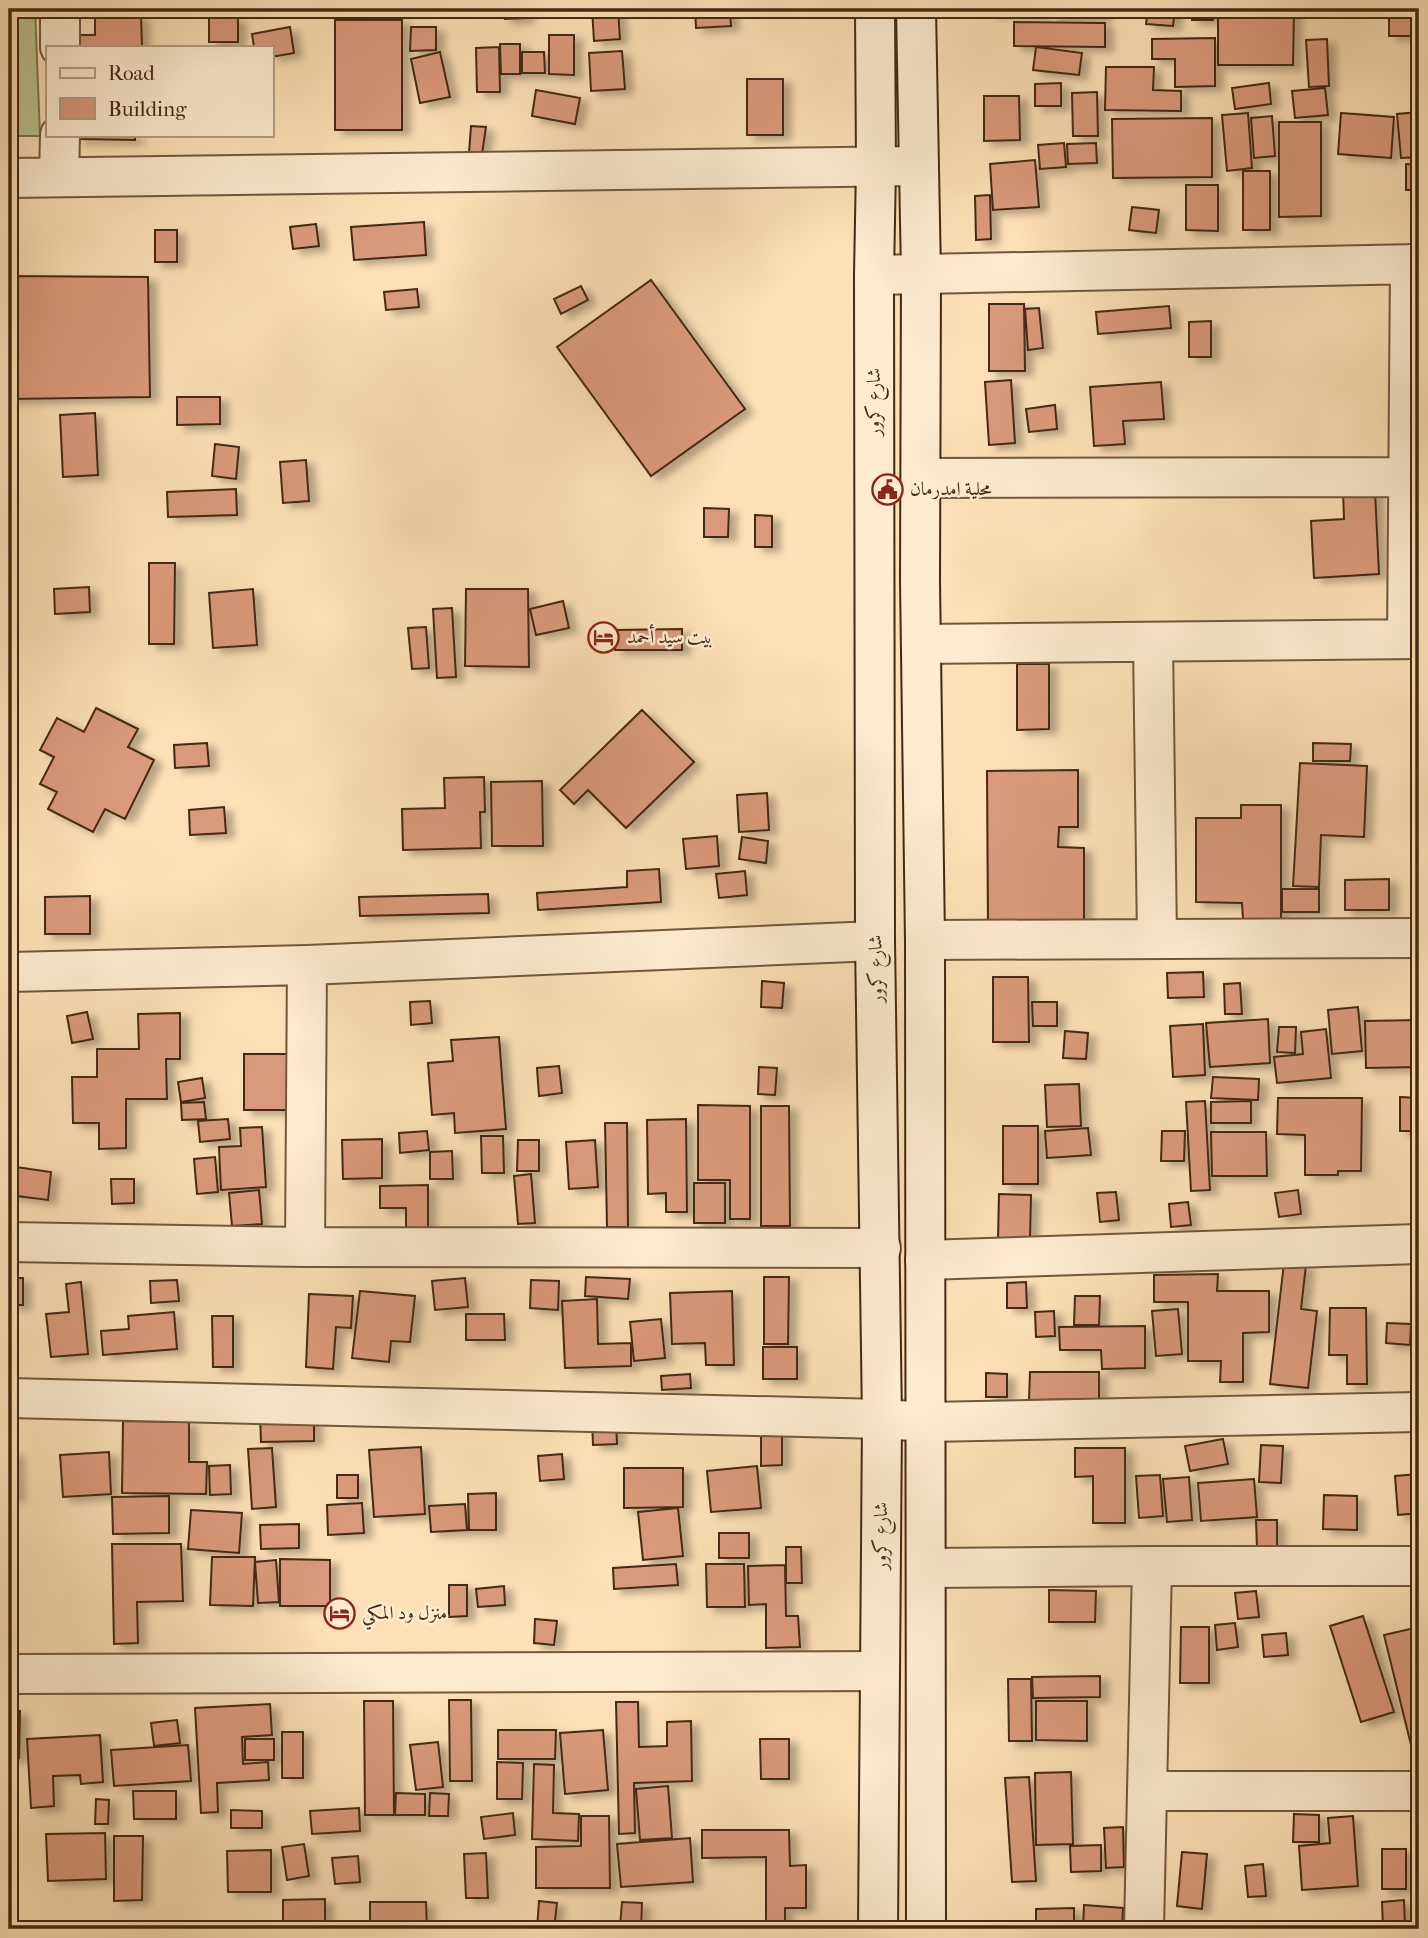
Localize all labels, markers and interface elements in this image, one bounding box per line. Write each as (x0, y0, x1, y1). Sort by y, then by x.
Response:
legend (46, 46, 273, 136)
text: Road (108, 61, 155, 85)
text: Building (108, 97, 187, 121)
street label: شارع كرور (863, 368, 889, 438)
public building icon: محلية امدرمان (870, 472, 904, 506)
place label: محلية امدرمان (910, 478, 992, 500)
hotel icon: بيت سيد أحمد (587, 620, 621, 654)
place label: بيت سيد أحمد (627, 624, 713, 648)
street label: شارع كرور (864, 935, 892, 1005)
street label: شارع كرور (870, 1502, 896, 1572)
hotel icon: منزل ود المكي (322, 1596, 356, 1630)
place label: منزل ود المكي (362, 1602, 447, 1630)

